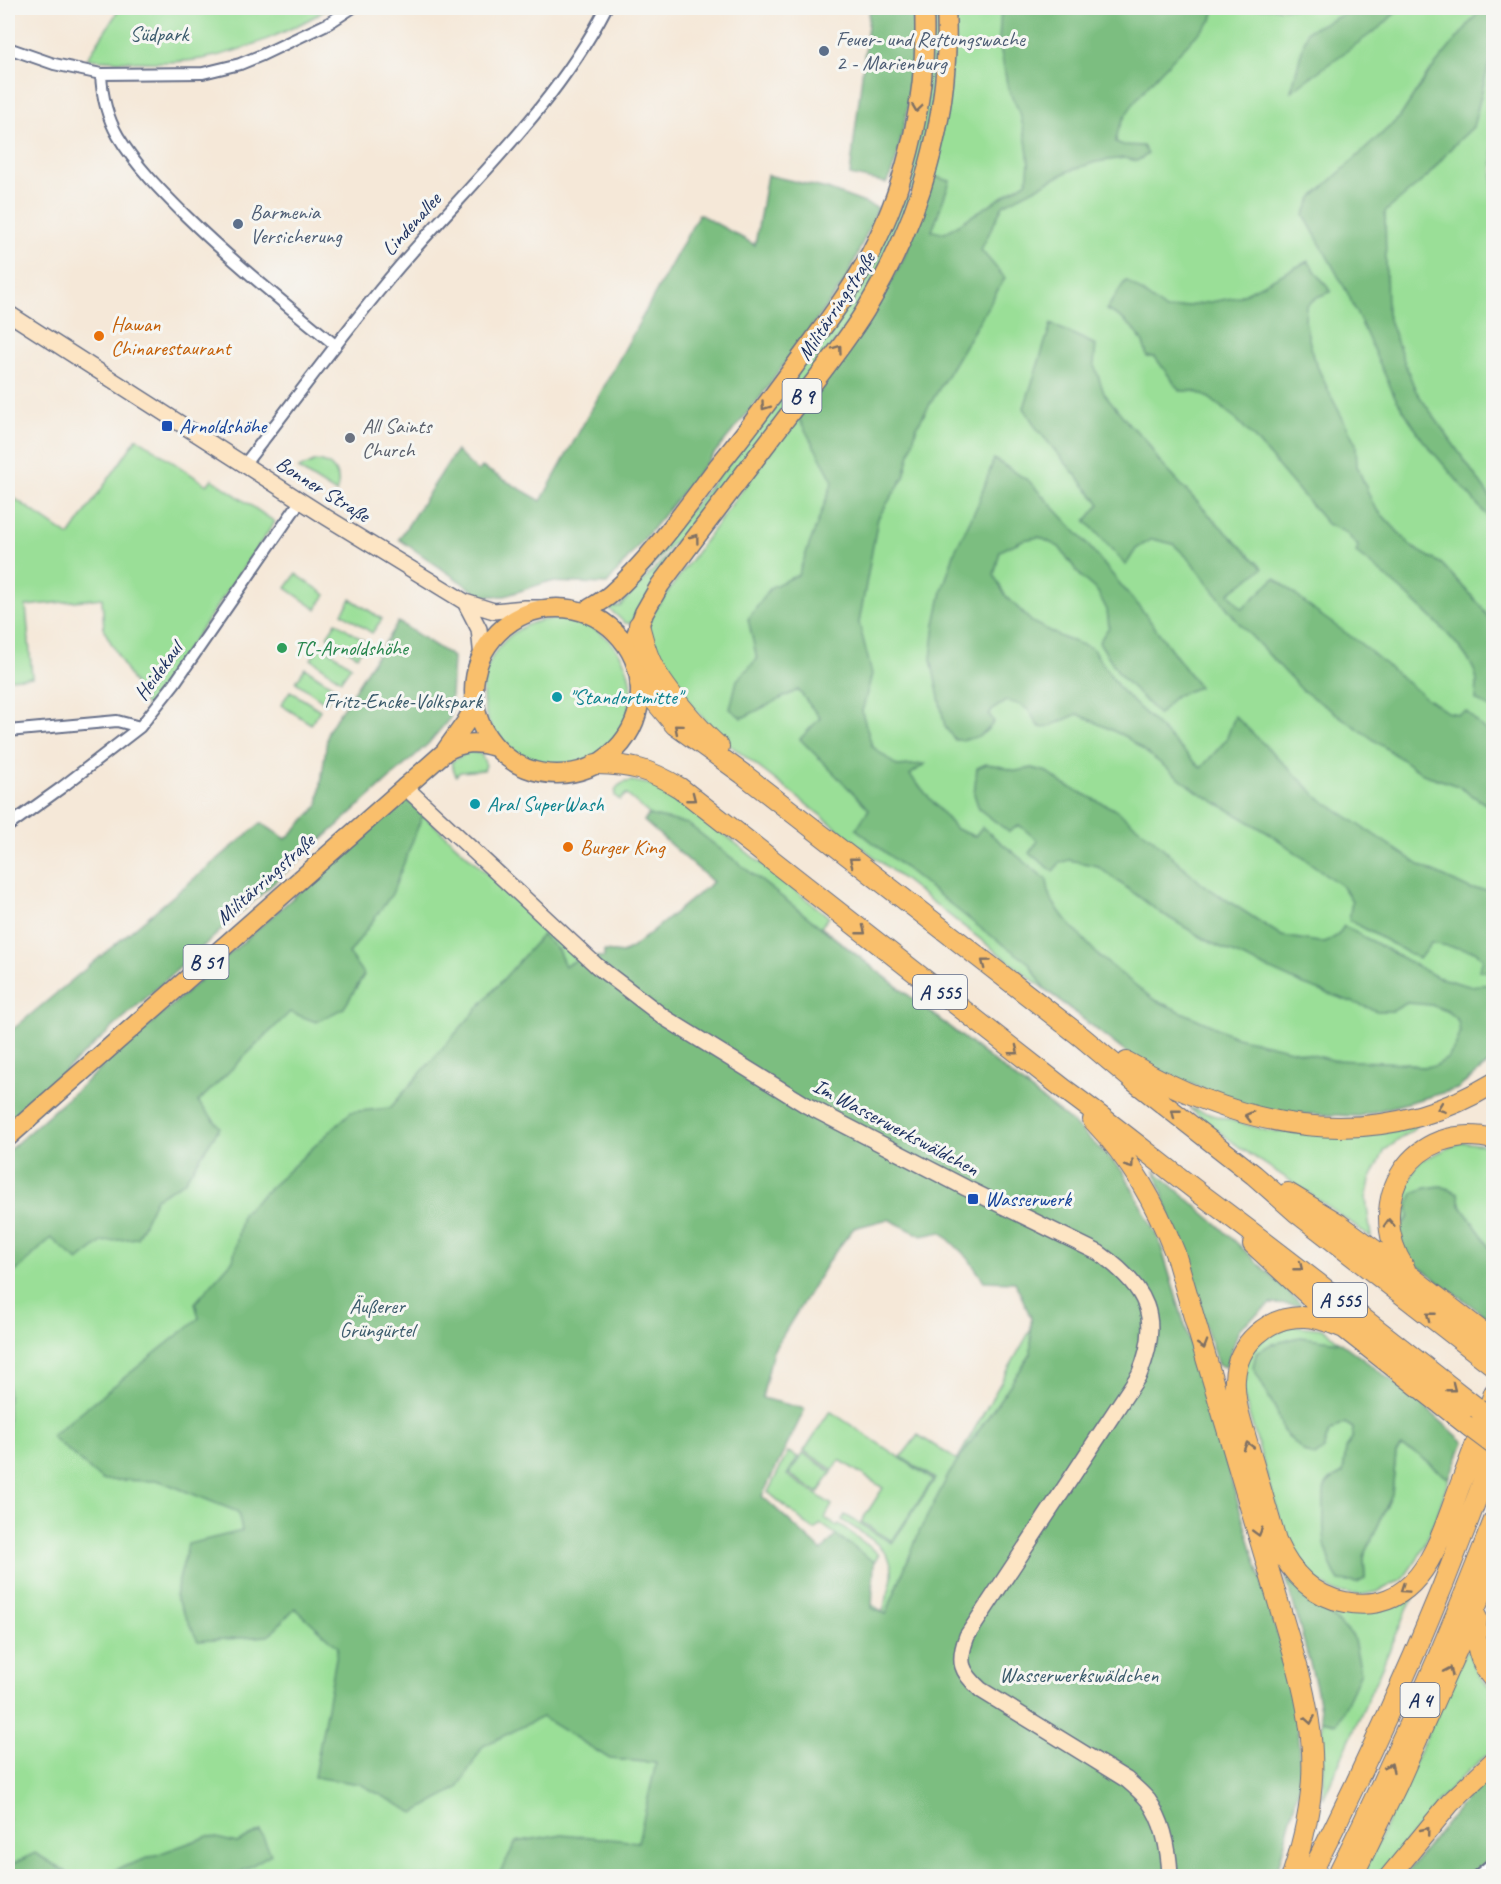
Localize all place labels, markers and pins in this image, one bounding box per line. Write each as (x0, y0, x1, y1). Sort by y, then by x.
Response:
place label: Feuer- und Rettungswache 2 - Marienburg (836, 26, 1026, 76)
marker: Feuer- und Rettungswache 2 - Marienburg (817, 44, 831, 58)
place label: Barmenia Versicherung (250, 199, 343, 249)
marker: Barmenia Versicherung (231, 217, 245, 231)
place label: Hawan Chinarestaurant (111, 311, 233, 361)
marker: Hawan Chinarestaurant (92, 329, 106, 343)
place label: Arnoldshöhe (179, 413, 268, 439)
place label: All Saints Church (362, 413, 433, 463)
marker: Arnoldshöhe (160, 419, 174, 433)
marker: All Saints Church (343, 431, 357, 445)
place label: TC-Arnoldshöhe (294, 635, 410, 661)
marker: TC-Arnoldshöhe (275, 641, 289, 655)
place label: "Standortmitte" (569, 684, 686, 710)
marker: "Standortmitte" (550, 690, 564, 704)
place label: Aral SuperWash (487, 791, 604, 817)
marker: Aral SuperWash (468, 797, 482, 811)
place label: Burger King (580, 834, 666, 860)
marker: Burger King (561, 840, 575, 854)
place label: Wasserwerk (985, 1186, 1072, 1212)
marker: Wasserwerk (966, 1192, 980, 1206)

